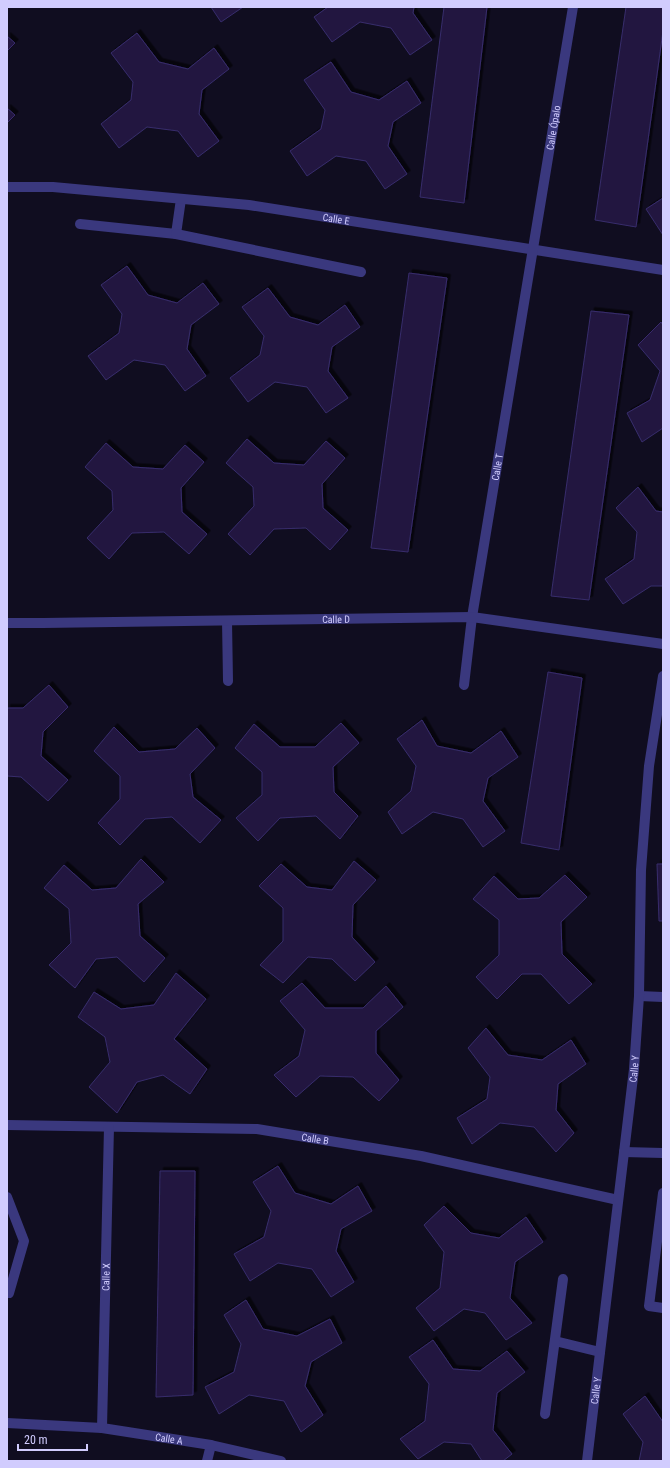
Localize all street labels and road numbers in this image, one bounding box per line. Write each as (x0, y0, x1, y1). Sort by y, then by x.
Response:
street label: Calle Ópalo (544, 105, 562, 151)
street label: Calle E (322, 211, 350, 226)
street label: Calle T (489, 453, 504, 481)
street label: Calle D (322, 613, 350, 625)
street label: Calle Y (627, 1054, 640, 1083)
street label: Calle B (301, 1131, 330, 1146)
street label: Calle X (100, 1263, 111, 1291)
street label: Calle Y (588, 1376, 603, 1405)
street label: Calle A (154, 1431, 184, 1446)

